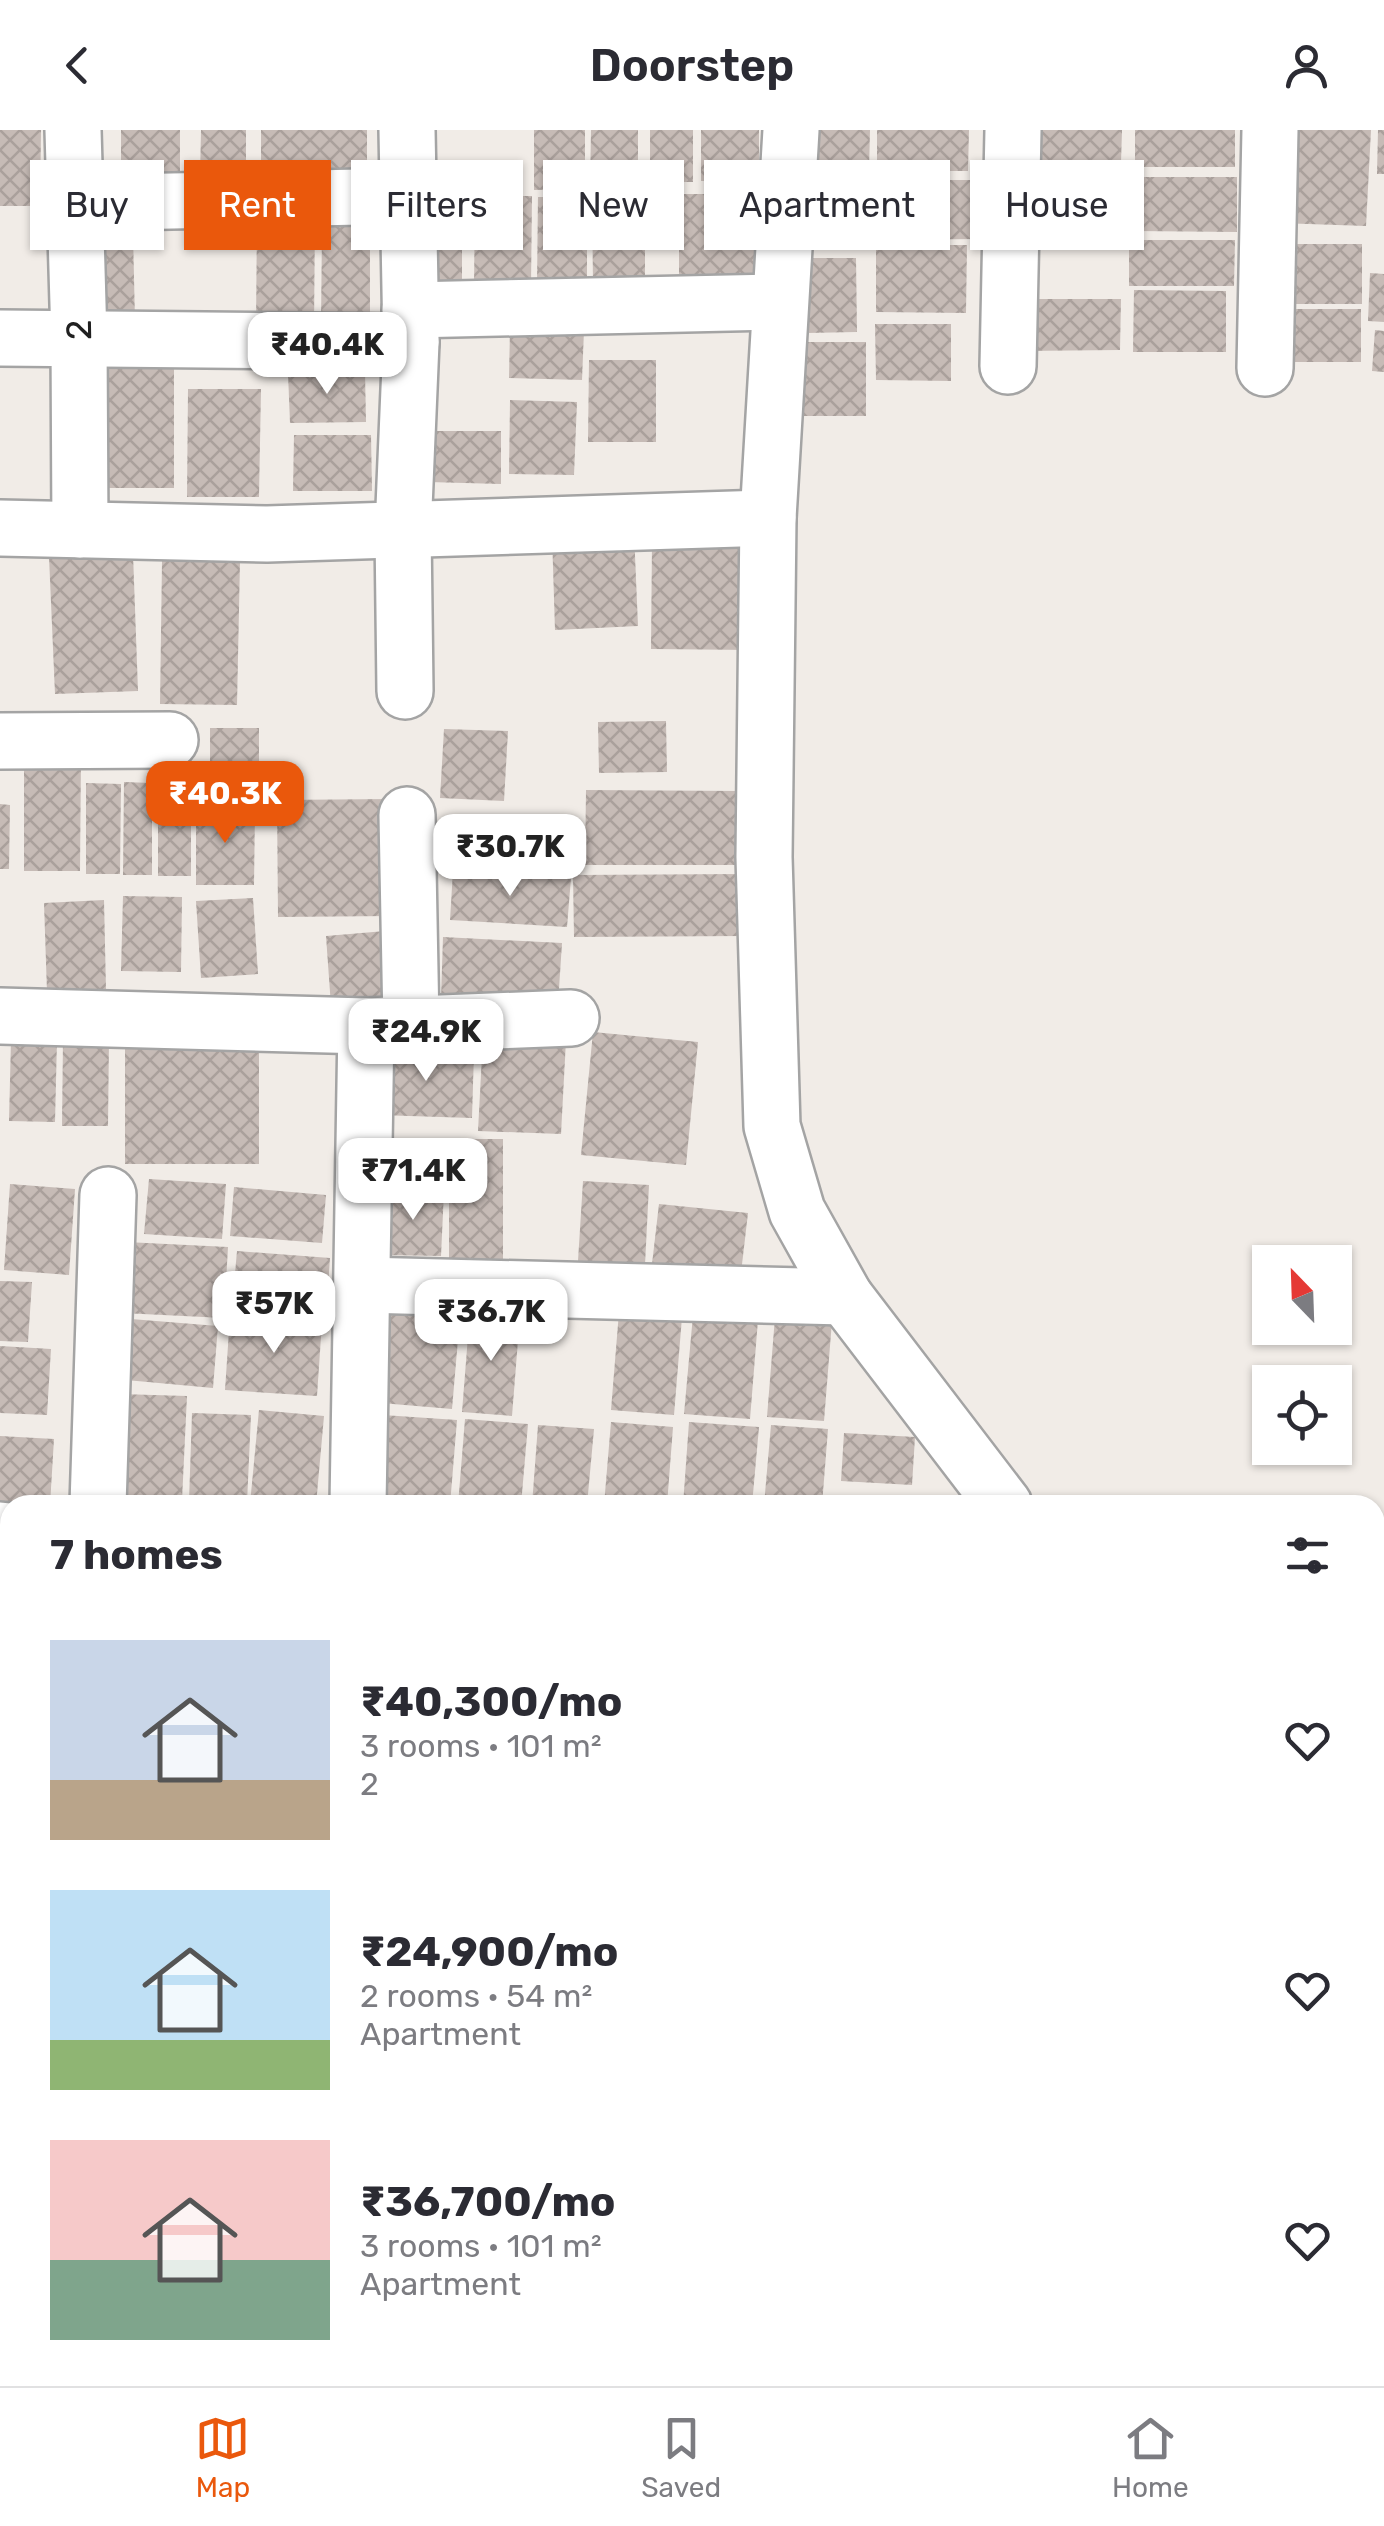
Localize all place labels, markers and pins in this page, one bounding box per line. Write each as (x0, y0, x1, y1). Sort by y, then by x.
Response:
pin: ₹40.4K (246, 312, 408, 397)
pin: ₹40.3K (144, 761, 306, 846)
pin: ₹30.7K (429, 814, 591, 899)
pin: ₹24.9K (345, 999, 507, 1084)
pin: ₹71.4K (332, 1138, 494, 1223)
pin: ₹57K (215, 1271, 333, 1356)
pin: ₹36.7K (410, 1279, 572, 1364)

